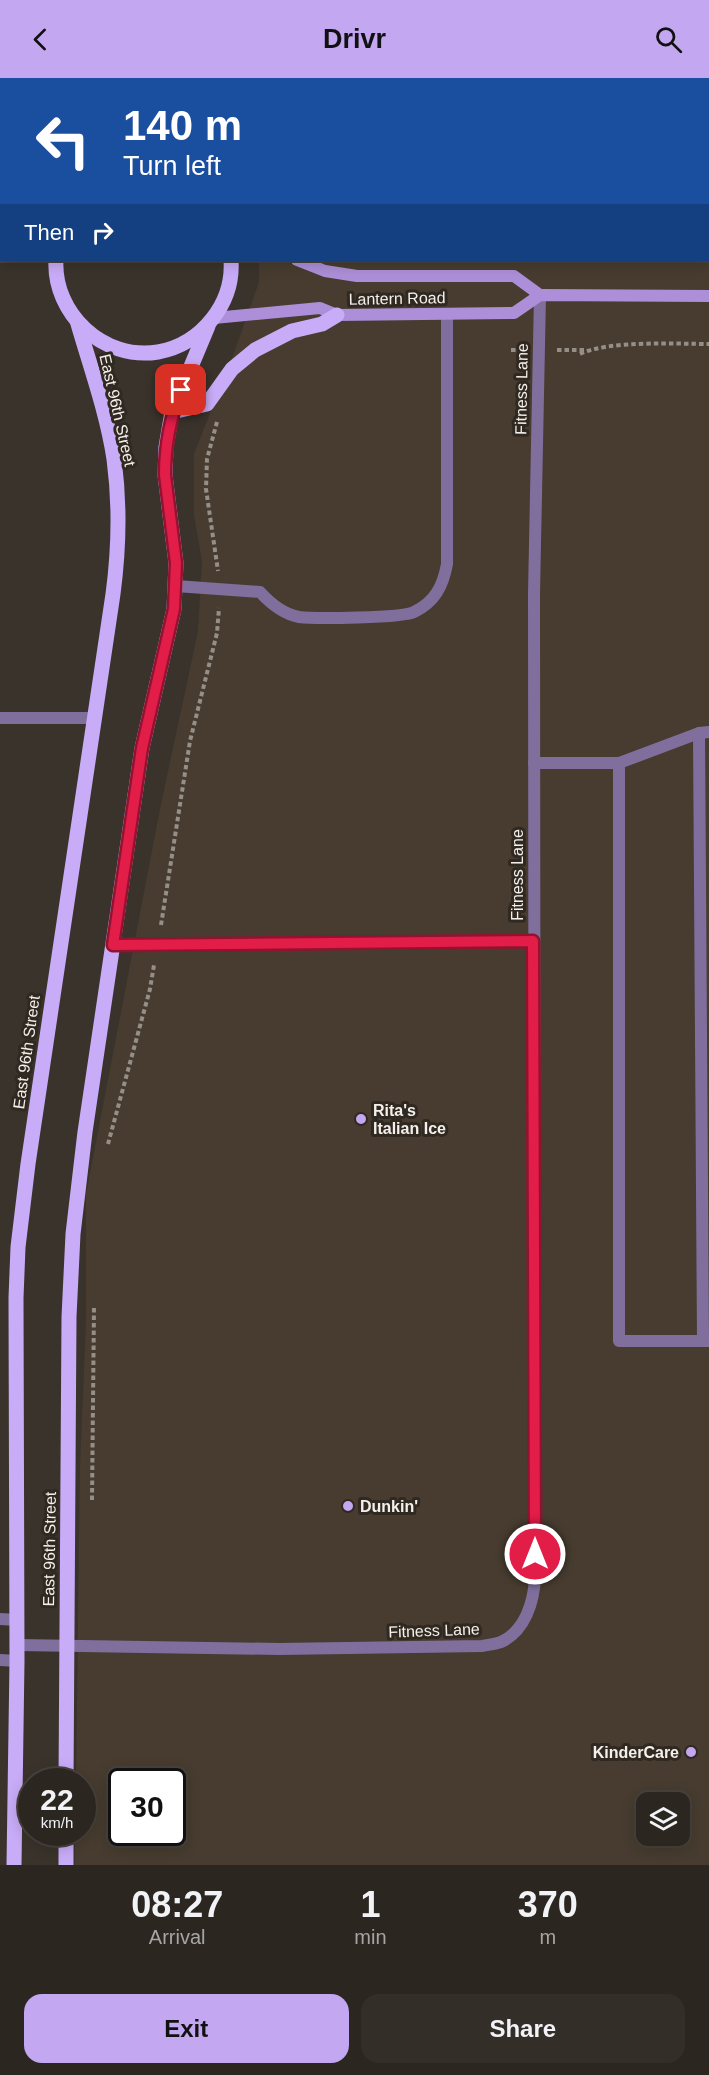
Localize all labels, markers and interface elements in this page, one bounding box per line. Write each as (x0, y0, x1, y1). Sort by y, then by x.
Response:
icon: back (24, 23, 57, 56)
icon: search (652, 23, 685, 56)
text: Drivr (323, 24, 386, 54)
icon: left (24, 102, 102, 180)
text: 140 m (123, 102, 242, 149)
text: Turn left (123, 151, 221, 181)
icon: right (86, 216, 119, 249)
text: Then (24, 220, 74, 245)
street label: Lantern Road (348, 289, 446, 308)
street label: Fitness Lane (512, 343, 531, 435)
street label: East 96th Street (96, 352, 139, 468)
pin (155, 364, 206, 415)
icon: arrive (164, 373, 197, 406)
street label: Fitness Lane (509, 829, 526, 921)
street label: East 96th Street (10, 994, 43, 1110)
place label: Rita's Italian Ice (373, 1102, 446, 1137)
marker: Rita's Italian Ice (354, 1112, 368, 1126)
street label: East 96th Street (40, 1491, 59, 1607)
place label: Dunkin' (360, 1498, 418, 1515)
marker: Dunkin' (341, 1499, 355, 1513)
position arrow (503, 1522, 567, 1586)
street label: Fitness Lane (388, 1620, 480, 1641)
place label: KinderCare (593, 1744, 679, 1761)
marker: KinderCare (684, 1745, 698, 1759)
speed limit sign: 30 (108, 1768, 186, 1846)
text: 22 (40, 1783, 74, 1816)
map controls (636, 1792, 690, 1846)
button: layers (636, 1792, 690, 1846)
text: km/h (41, 1814, 73, 1831)
text: 08:27 (131, 1884, 223, 1925)
text: 1 (360, 1884, 380, 1925)
text: 370 (518, 1884, 578, 1925)
text: Arrival (149, 1926, 206, 1948)
text: min (354, 1926, 387, 1948)
text: m (539, 1926, 556, 1948)
button: Exit (24, 1994, 349, 2063)
button: Share (361, 1994, 685, 2063)

